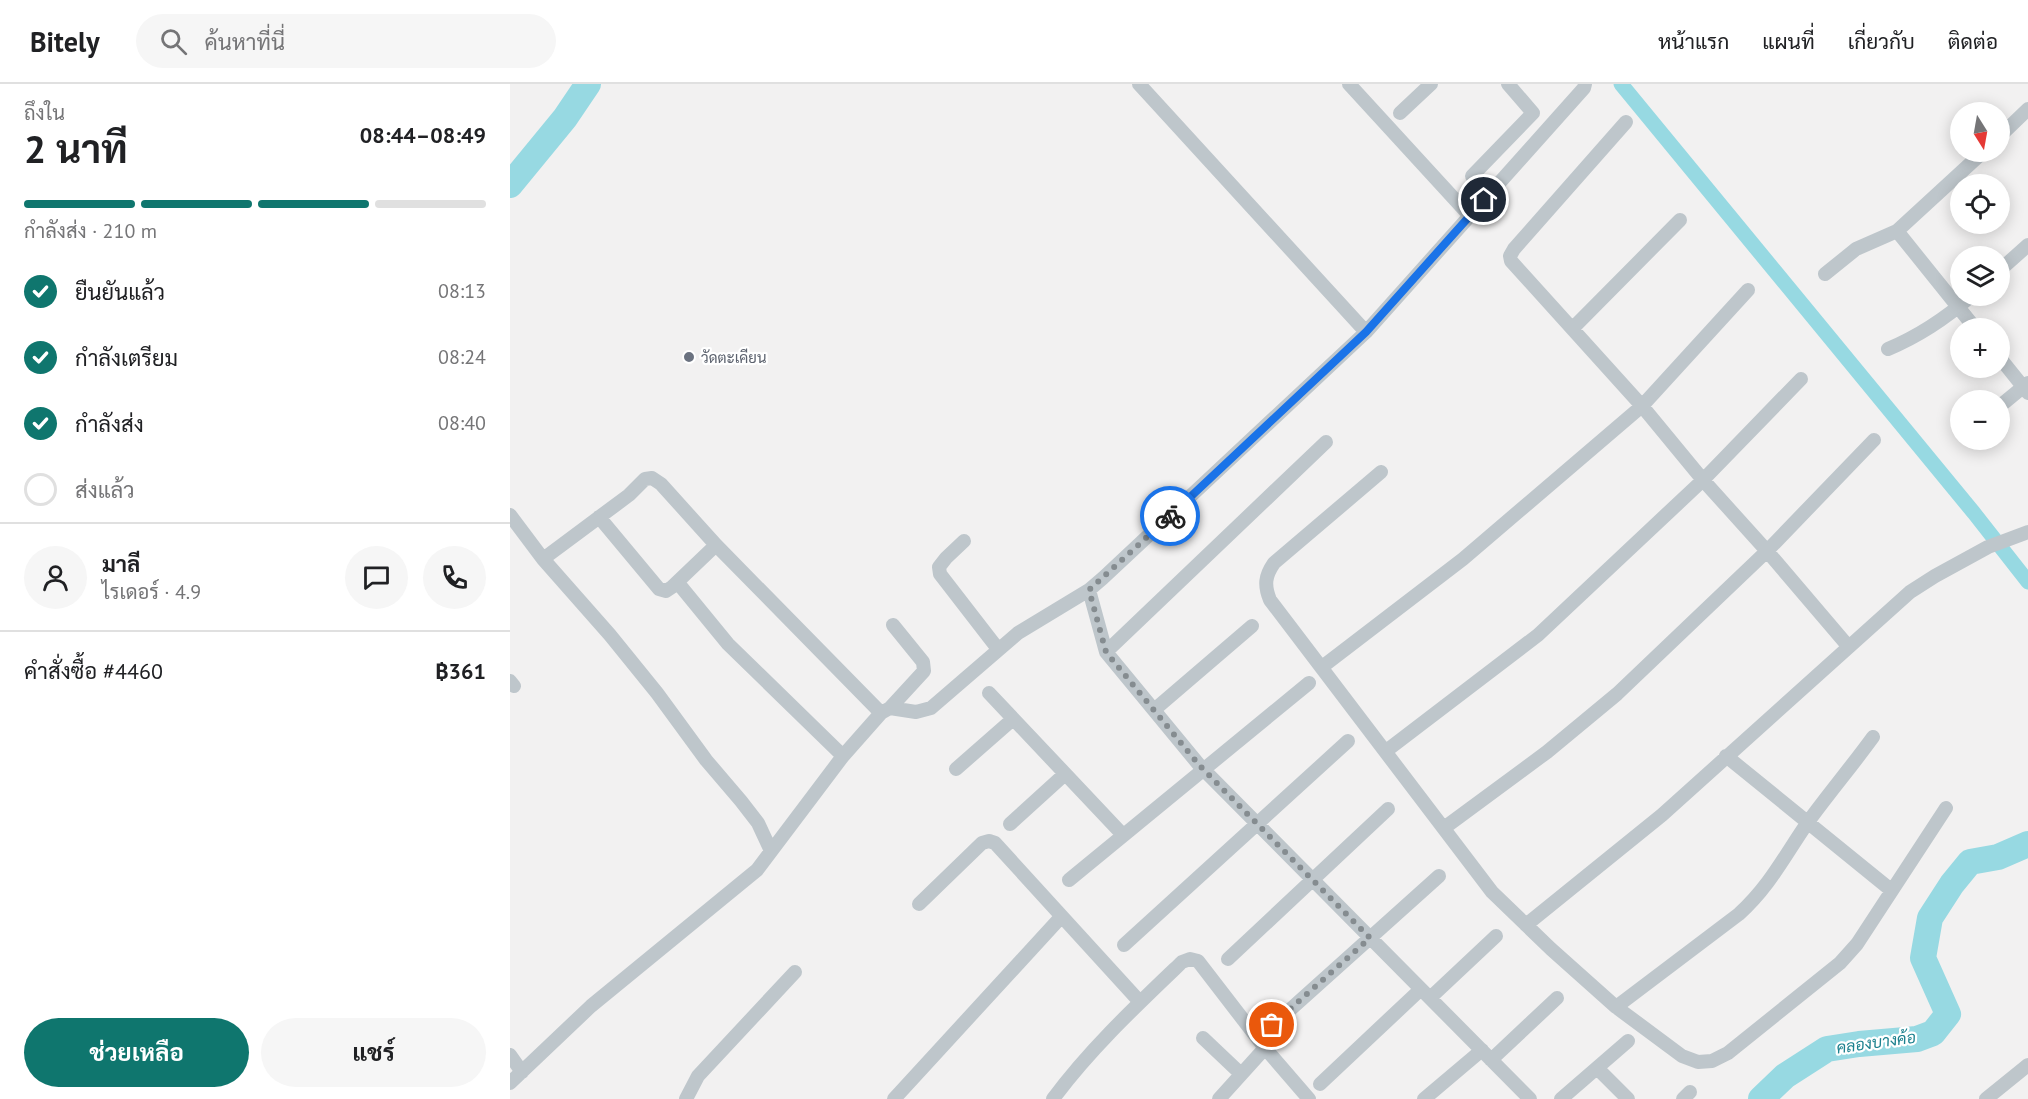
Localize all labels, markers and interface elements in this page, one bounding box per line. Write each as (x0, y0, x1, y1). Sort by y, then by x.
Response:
search box (136, 14, 556, 68)
text: Bitely (30, 23, 100, 60)
icon: search (157, 25, 190, 58)
text: ค้นหาที่นี่ (205, 28, 285, 56)
text: หน้าแรก (1658, 28, 1729, 55)
text: แผนที่ (1762, 28, 1815, 55)
text: เกี่ยวกับ (1848, 28, 1915, 55)
text: ติดต่อ (1948, 28, 1998, 55)
text: ถึงใน (24, 100, 65, 126)
north arrow (1950, 102, 2010, 162)
map controls (1950, 102, 2010, 450)
text: 08:44–08:49 (360, 121, 486, 149)
text: 2 นาที (24, 123, 128, 174)
pin (1458, 174, 1509, 225)
button: locate (1950, 174, 2010, 234)
icon: home (1467, 183, 1500, 216)
text: กำลังส่ง · 210 m (24, 218, 157, 244)
button: layers (1950, 246, 2010, 306)
icon: check (24, 275, 57, 308)
text: ยืนยันแล้ว (75, 278, 165, 306)
text: 08:13 (438, 278, 486, 304)
button: + (1950, 318, 2010, 378)
icon: check (24, 341, 57, 374)
text: กำลังเตรียม (75, 344, 178, 372)
text: 08:24 (438, 344, 486, 370)
place label: วัดตะเคียน (701, 348, 767, 367)
marker: วัดตะเคียน (682, 350, 696, 364)
button: − (1950, 390, 2010, 450)
icon: check (24, 407, 57, 440)
text: กำลังส่ง (75, 410, 144, 438)
text: 08:40 (438, 410, 486, 436)
text: ส่งแล้ว (75, 476, 135, 504)
courier (1140, 486, 1200, 546)
icon: bike (1154, 500, 1187, 533)
button: person (24, 546, 87, 609)
button: chat (345, 546, 408, 609)
button: phone (423, 546, 486, 609)
text: มาลี (102, 550, 140, 578)
text: ไรเดอร์ · 4.9 (102, 579, 201, 605)
text: คำสั่งซื้อ #4460 (24, 657, 163, 685)
text: ฿361 (435, 657, 486, 685)
pin (1246, 999, 1297, 1050)
icon: bag (1255, 1008, 1288, 1041)
button: ช่วยเหลือ (24, 1018, 249, 1087)
button: แชร์ (261, 1018, 486, 1087)
water label: คลองบางค้อ (1835, 1026, 1917, 1057)

